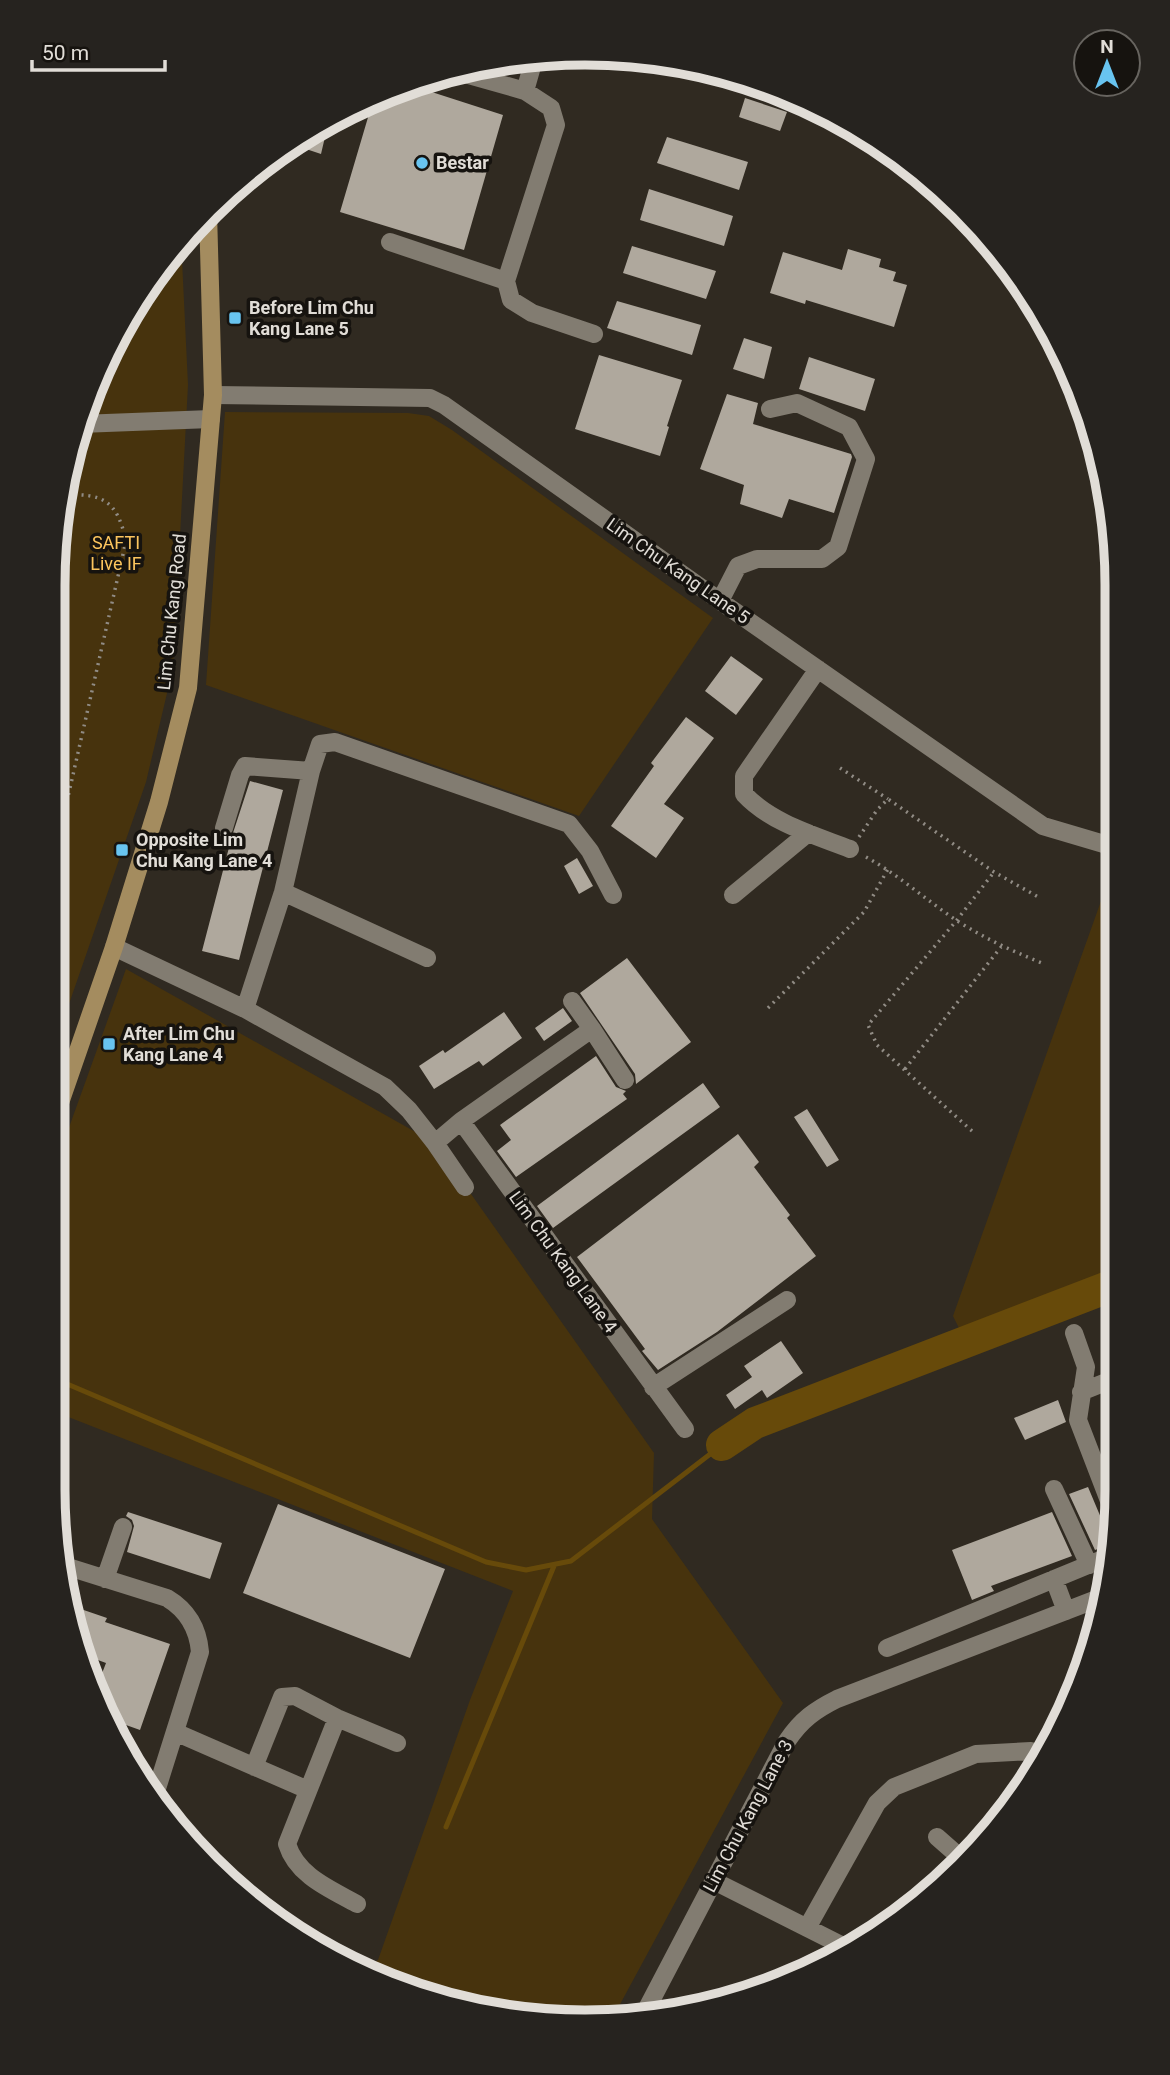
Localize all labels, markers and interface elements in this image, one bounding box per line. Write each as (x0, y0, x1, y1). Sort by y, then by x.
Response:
scale bar (32, 28, 164, 72)
north arrow (1072, 28, 1142, 98)
text: N (1100, 35, 1114, 58)
text: 50 m (42, 41, 89, 65)
place label: Bestar (436, 152, 489, 173)
marker: Bestar (414, 155, 430, 171)
place label: Before Lim Chu Kang Lane 5 (249, 297, 374, 339)
marker: Before Lim Chu Kang Lane 5 (227, 310, 243, 326)
street label: Lim Chu Kang Lane 5 (603, 513, 754, 628)
park label: SAFTI Live IF (90, 532, 142, 574)
street label: Lim Chu Kang Road (153, 533, 190, 691)
place label: Opposite Lim Chu Kang Lane 4 (136, 829, 272, 871)
marker: Opposite Lim Chu Kang Lane 4 (114, 842, 130, 858)
place label: After Lim Chu Kang Lane 4 (123, 1023, 235, 1065)
marker: After Lim Chu Kang Lane 4 (101, 1036, 117, 1052)
street label: Lim Chu Kang Lane 4 (505, 1187, 622, 1336)
street label: Lim Chu Kang Lane 3 (698, 1736, 797, 1896)

